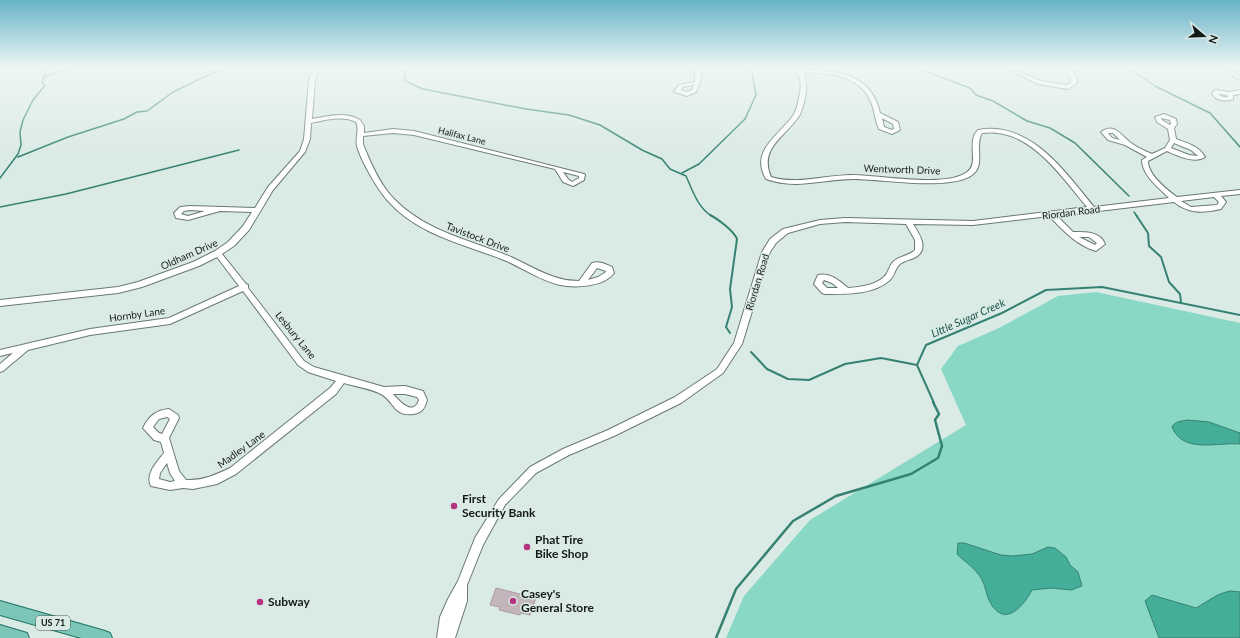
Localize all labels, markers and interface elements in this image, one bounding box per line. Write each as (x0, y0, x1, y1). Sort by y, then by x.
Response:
north arrow (1184, 16, 1224, 56)
text: N (1206, 33, 1221, 46)
street label: Halifax Lane (437, 124, 487, 147)
street label: Wentworth Drive (863, 162, 941, 176)
street label: Riordan Road (1041, 202, 1101, 222)
street label: Tavistock Drive (445, 219, 511, 255)
street label: Oldham Drive (159, 236, 219, 272)
street label: Riordan Road (743, 252, 771, 312)
water label: Little Sugar Creek (929, 295, 1007, 340)
street label: Hornby Lane (108, 304, 166, 324)
street label: Lesbury Lane (273, 309, 319, 361)
street label: Madley Lane (215, 428, 267, 470)
place label: First Security Bank (462, 491, 536, 520)
marker: First Security Bank (449, 501, 459, 511)
place label: Phat Tire Bike Shop (535, 532, 588, 561)
marker: Phat Tire Bike Shop (522, 542, 532, 552)
place label: Casey's General Store (521, 586, 595, 615)
place label: Subway (268, 594, 310, 609)
marker: Casey's General Store (508, 596, 518, 606)
marker: Subway (255, 597, 265, 607)
road number: US 71 (36, 616, 70, 630)

